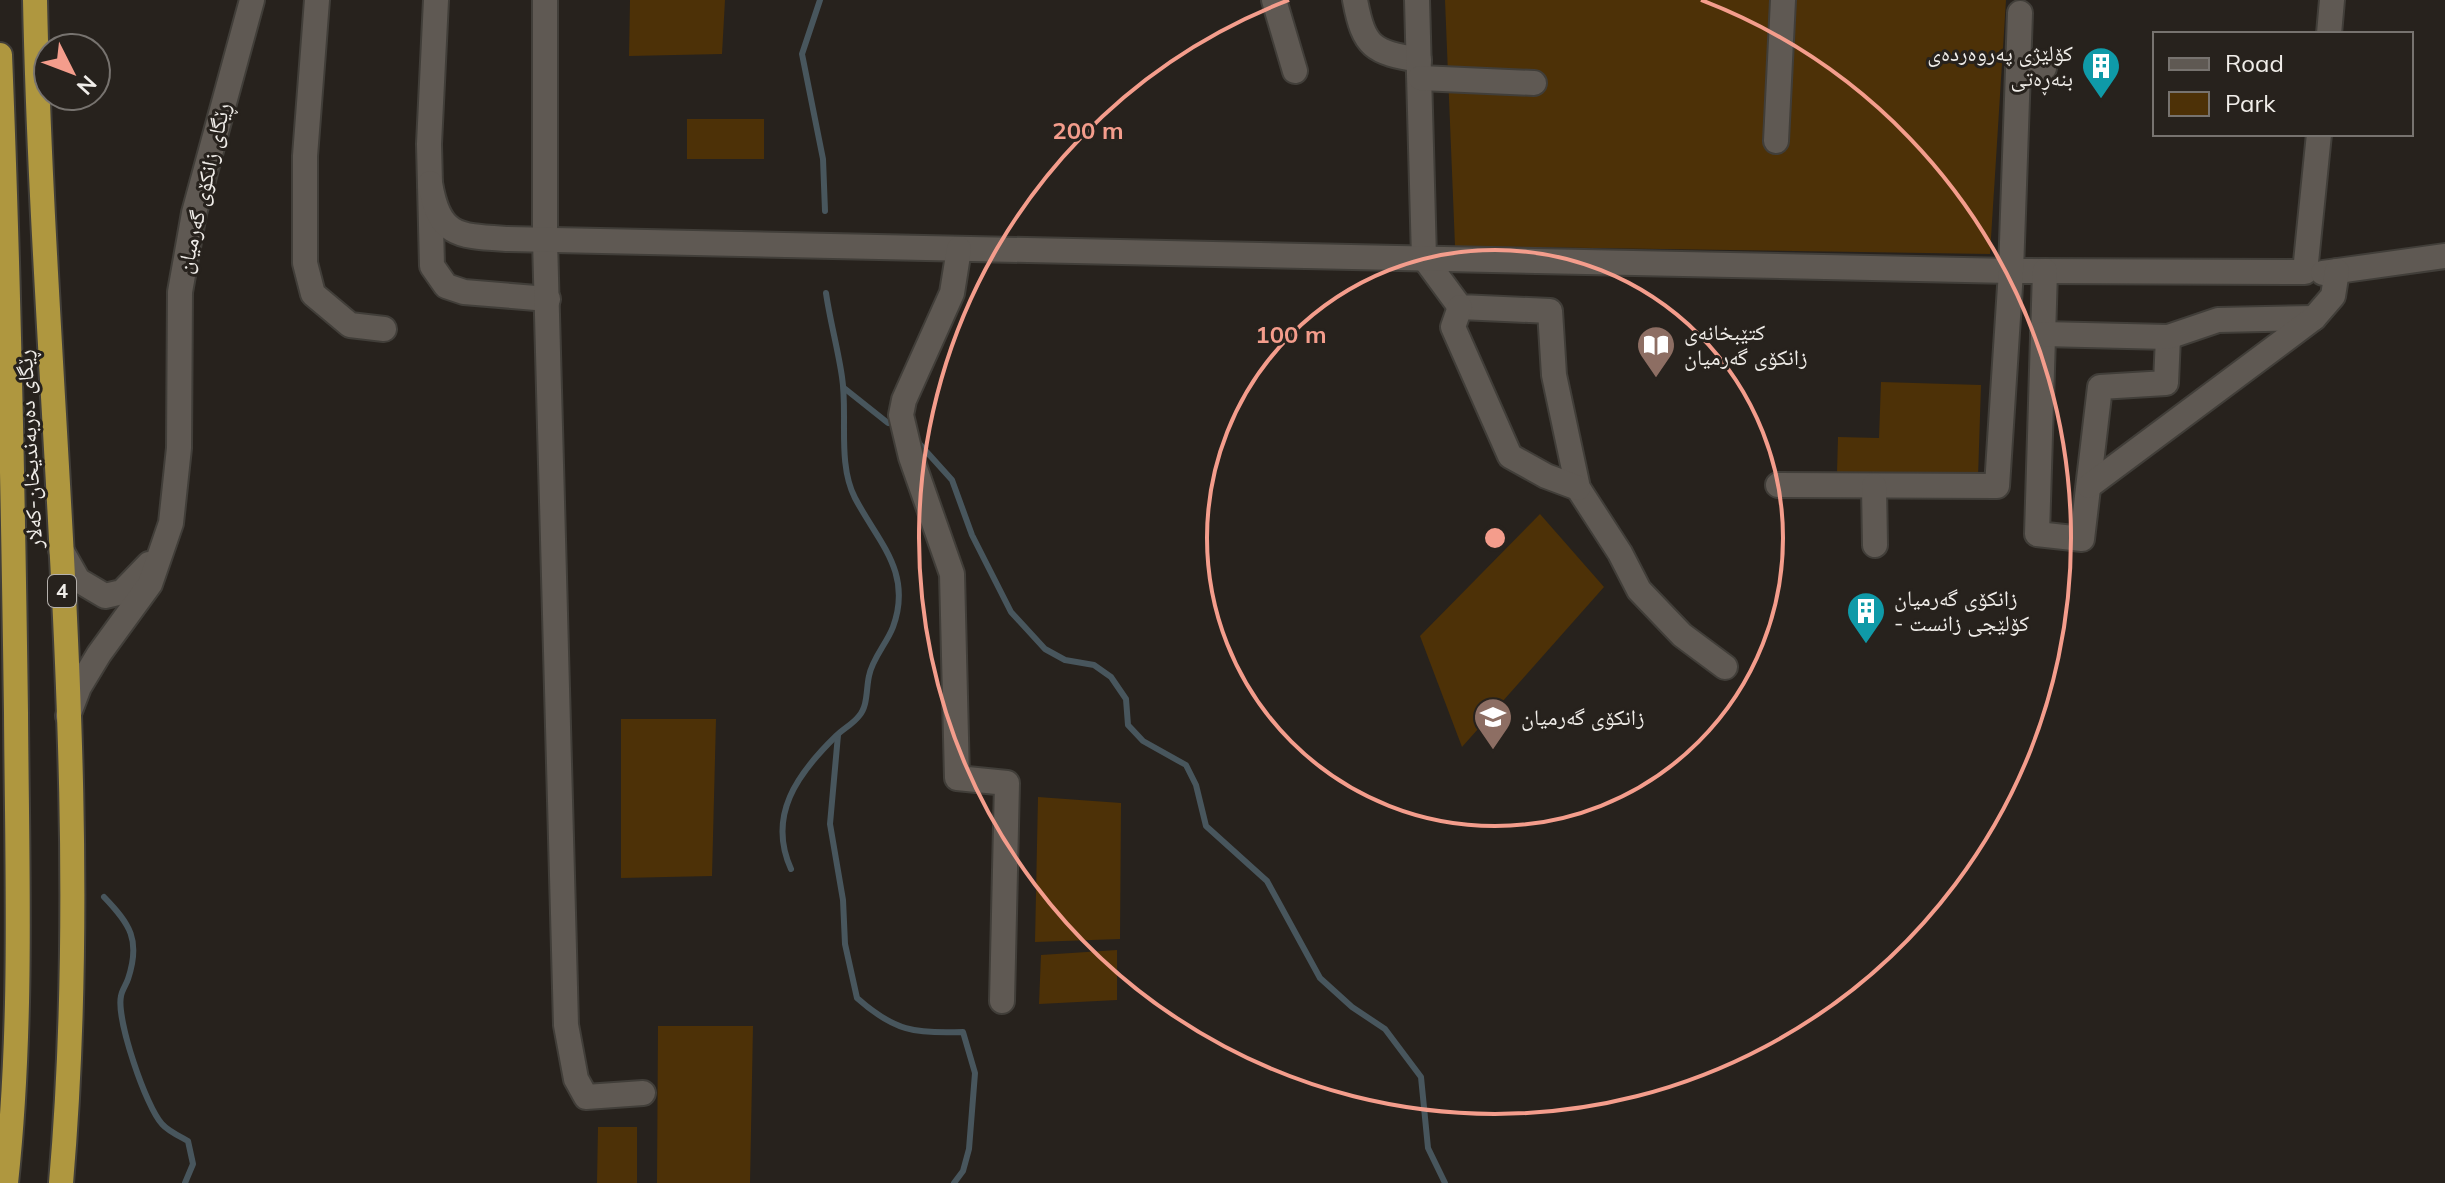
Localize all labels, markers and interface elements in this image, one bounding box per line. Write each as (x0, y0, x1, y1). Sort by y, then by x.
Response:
north arrow (32, 32, 112, 112)
legend (2153, 32, 2413, 136)
place label: کۆلێژی پەروەردەی بنەڕەتی (1927, 39, 2073, 96)
building icon: کۆلێژی پەروەردەی بنەڕەتی (2080, 45, 2122, 100)
text: Road (2225, 48, 2284, 78)
text: N (71, 70, 103, 101)
text: Park (2225, 88, 2276, 118)
street label: ڕێگای زانکۆی گەرمیان (170, 100, 240, 277)
text: 200 m (1052, 115, 1124, 145)
place label: کتێبخانەی زانکۆی گەرمیان (1684, 318, 1808, 371)
text: 100 m (1255, 319, 1327, 349)
library icon: کتێبخانەی زانکۆی گەرمیان (1635, 324, 1677, 379)
street label: ڕێگای دەربەندیخان-کەلار (10, 349, 52, 550)
centre of rings (1481, 524, 1509, 552)
road number: 4 (48, 575, 76, 607)
place label: زانکۆی گەرمیان - کۆلێجی زانست (1894, 584, 2029, 637)
building icon: زانکۆی گەرمیان - کۆلێجی زانست (1845, 590, 1887, 645)
school or university icon: زانکۆی گەرمیان (1472, 696, 1514, 751)
place label: زانکۆی گەرمیان (1521, 703, 1645, 731)

